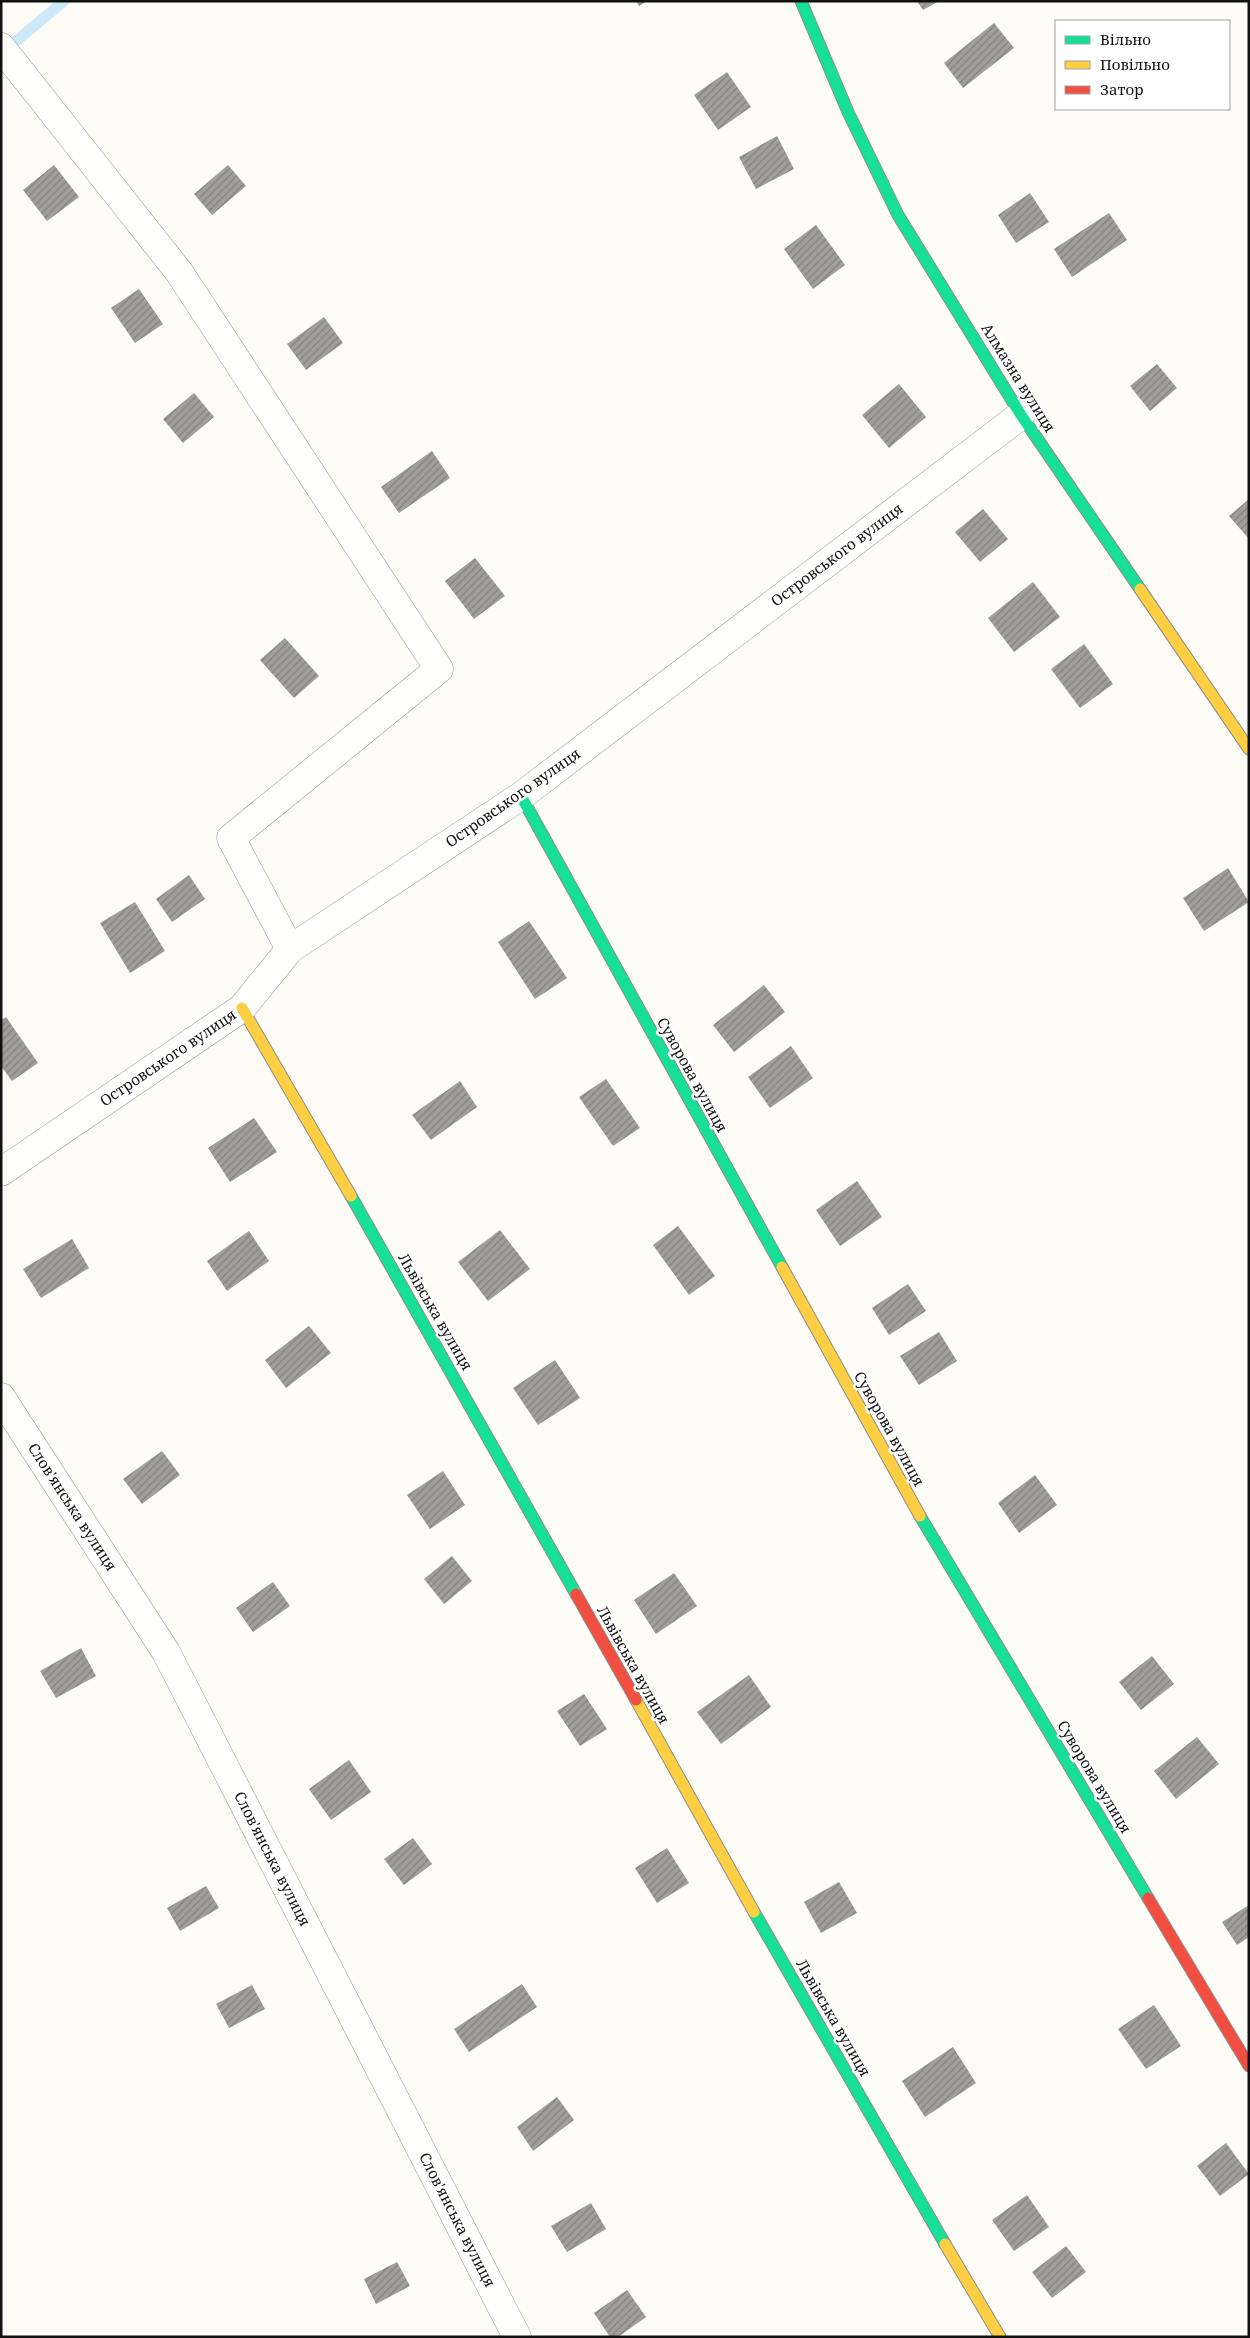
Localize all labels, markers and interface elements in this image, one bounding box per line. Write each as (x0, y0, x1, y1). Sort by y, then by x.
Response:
legend (1055, 20, 1230, 110)
text: Вільно (1100, 29, 1151, 49)
text: Повільно (1100, 54, 1170, 74)
text: Затор (1100, 79, 1144, 99)
street label: Алмазна вулиця (977, 319, 1060, 436)
street label: Островського вулиця (766, 498, 906, 610)
street label: Островського вулиця (441, 743, 584, 851)
street label: Островського вулиця (95, 1004, 239, 1110)
street label: Суворова вулиця (653, 1014, 733, 1135)
street label: Львівська вулиця (394, 1249, 478, 1374)
street label: Суворова вулиця (850, 1368, 930, 1489)
street label: Слов'янська вулиця (24, 1439, 122, 1574)
street label: Львівська вулиця (593, 1602, 675, 1727)
street label: Суворова вулиця (1053, 1716, 1136, 1837)
street label: Слов'янська вулиця (230, 1788, 316, 1929)
street label: Львівська вулиця (792, 1955, 876, 2080)
street label: Слов'янська вулиця (415, 2149, 501, 2290)

